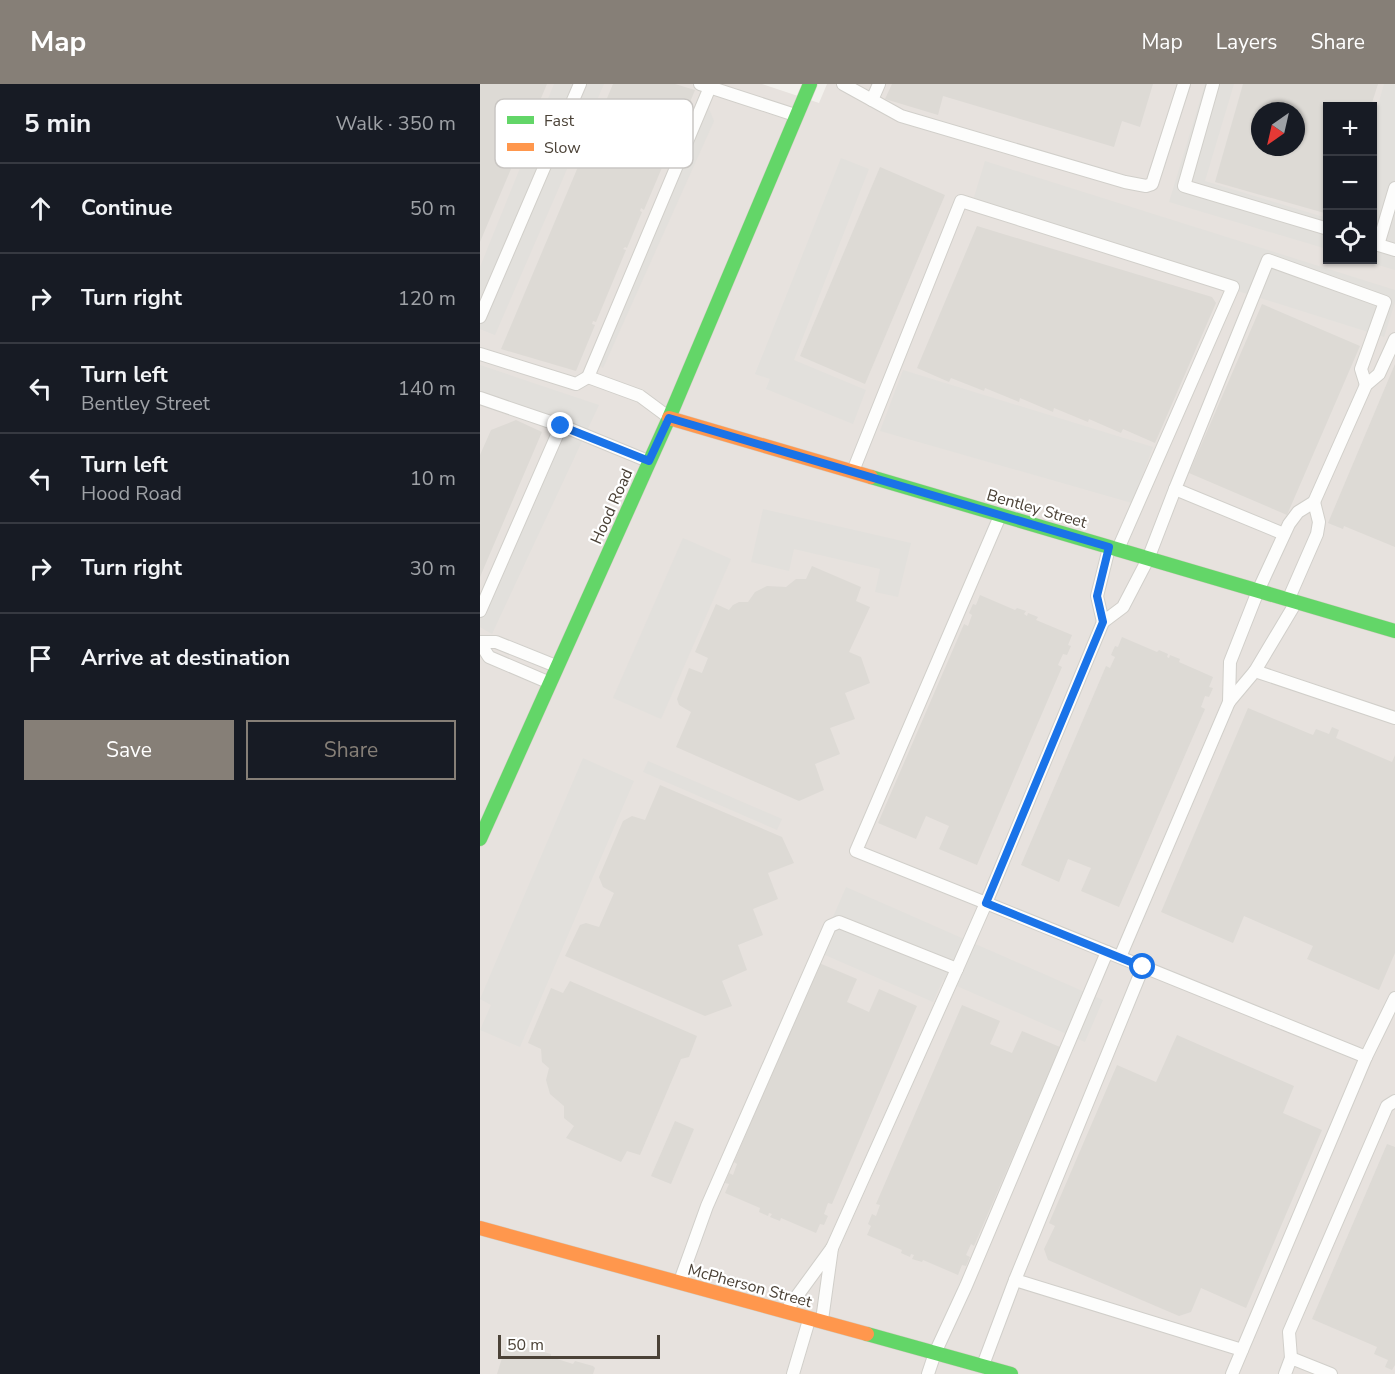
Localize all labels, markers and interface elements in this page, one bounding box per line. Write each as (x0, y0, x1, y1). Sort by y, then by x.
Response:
text: Map (30, 23, 86, 61)
text: Map (1141, 28, 1183, 56)
text: Layers (1216, 28, 1277, 56)
text: Share (1310, 28, 1365, 56)
legend (495, 99, 693, 168)
north arrow (1251, 102, 1305, 156)
map controls (1323, 102, 1377, 264)
button: + (1323, 102, 1377, 156)
text: 5 min (24, 106, 91, 141)
text: Walk · 350 m (336, 110, 456, 137)
text: Fast (544, 110, 575, 132)
text: Slow (544, 137, 581, 159)
button: − (1323, 156, 1377, 210)
icon: ahead (24, 192, 57, 225)
text: Continue (81, 193, 172, 223)
text: 50 m (410, 195, 456, 222)
button: locate (1323, 210, 1377, 264)
icon: right (24, 282, 57, 315)
text: Turn right (81, 283, 182, 313)
text: 120 m (398, 285, 456, 312)
text: Turn left (81, 360, 168, 390)
icon: left (24, 372, 57, 405)
text: 140 m (398, 375, 456, 402)
text: Bentley Street (81, 390, 210, 417)
route end (547, 412, 573, 438)
text: Turn left (81, 450, 168, 480)
icon: left (24, 462, 57, 495)
text: 10 m (410, 465, 456, 492)
street label: Hood Road (585, 465, 638, 548)
text: Hood Road (81, 480, 182, 507)
street label: Bentley Street (984, 484, 1090, 534)
icon: right (24, 552, 57, 585)
text: Turn right (81, 553, 182, 583)
text: 30 m (410, 555, 456, 582)
icon: arrive (24, 642, 57, 675)
text: Arrive at destination (81, 643, 290, 673)
button: Save (24, 720, 234, 780)
button: Share (246, 720, 456, 780)
route start (1129, 953, 1155, 979)
street label: McPherson Street (685, 1259, 815, 1313)
scale bar (498, 1332, 660, 1360)
text: 50 m (507, 1334, 544, 1356)

